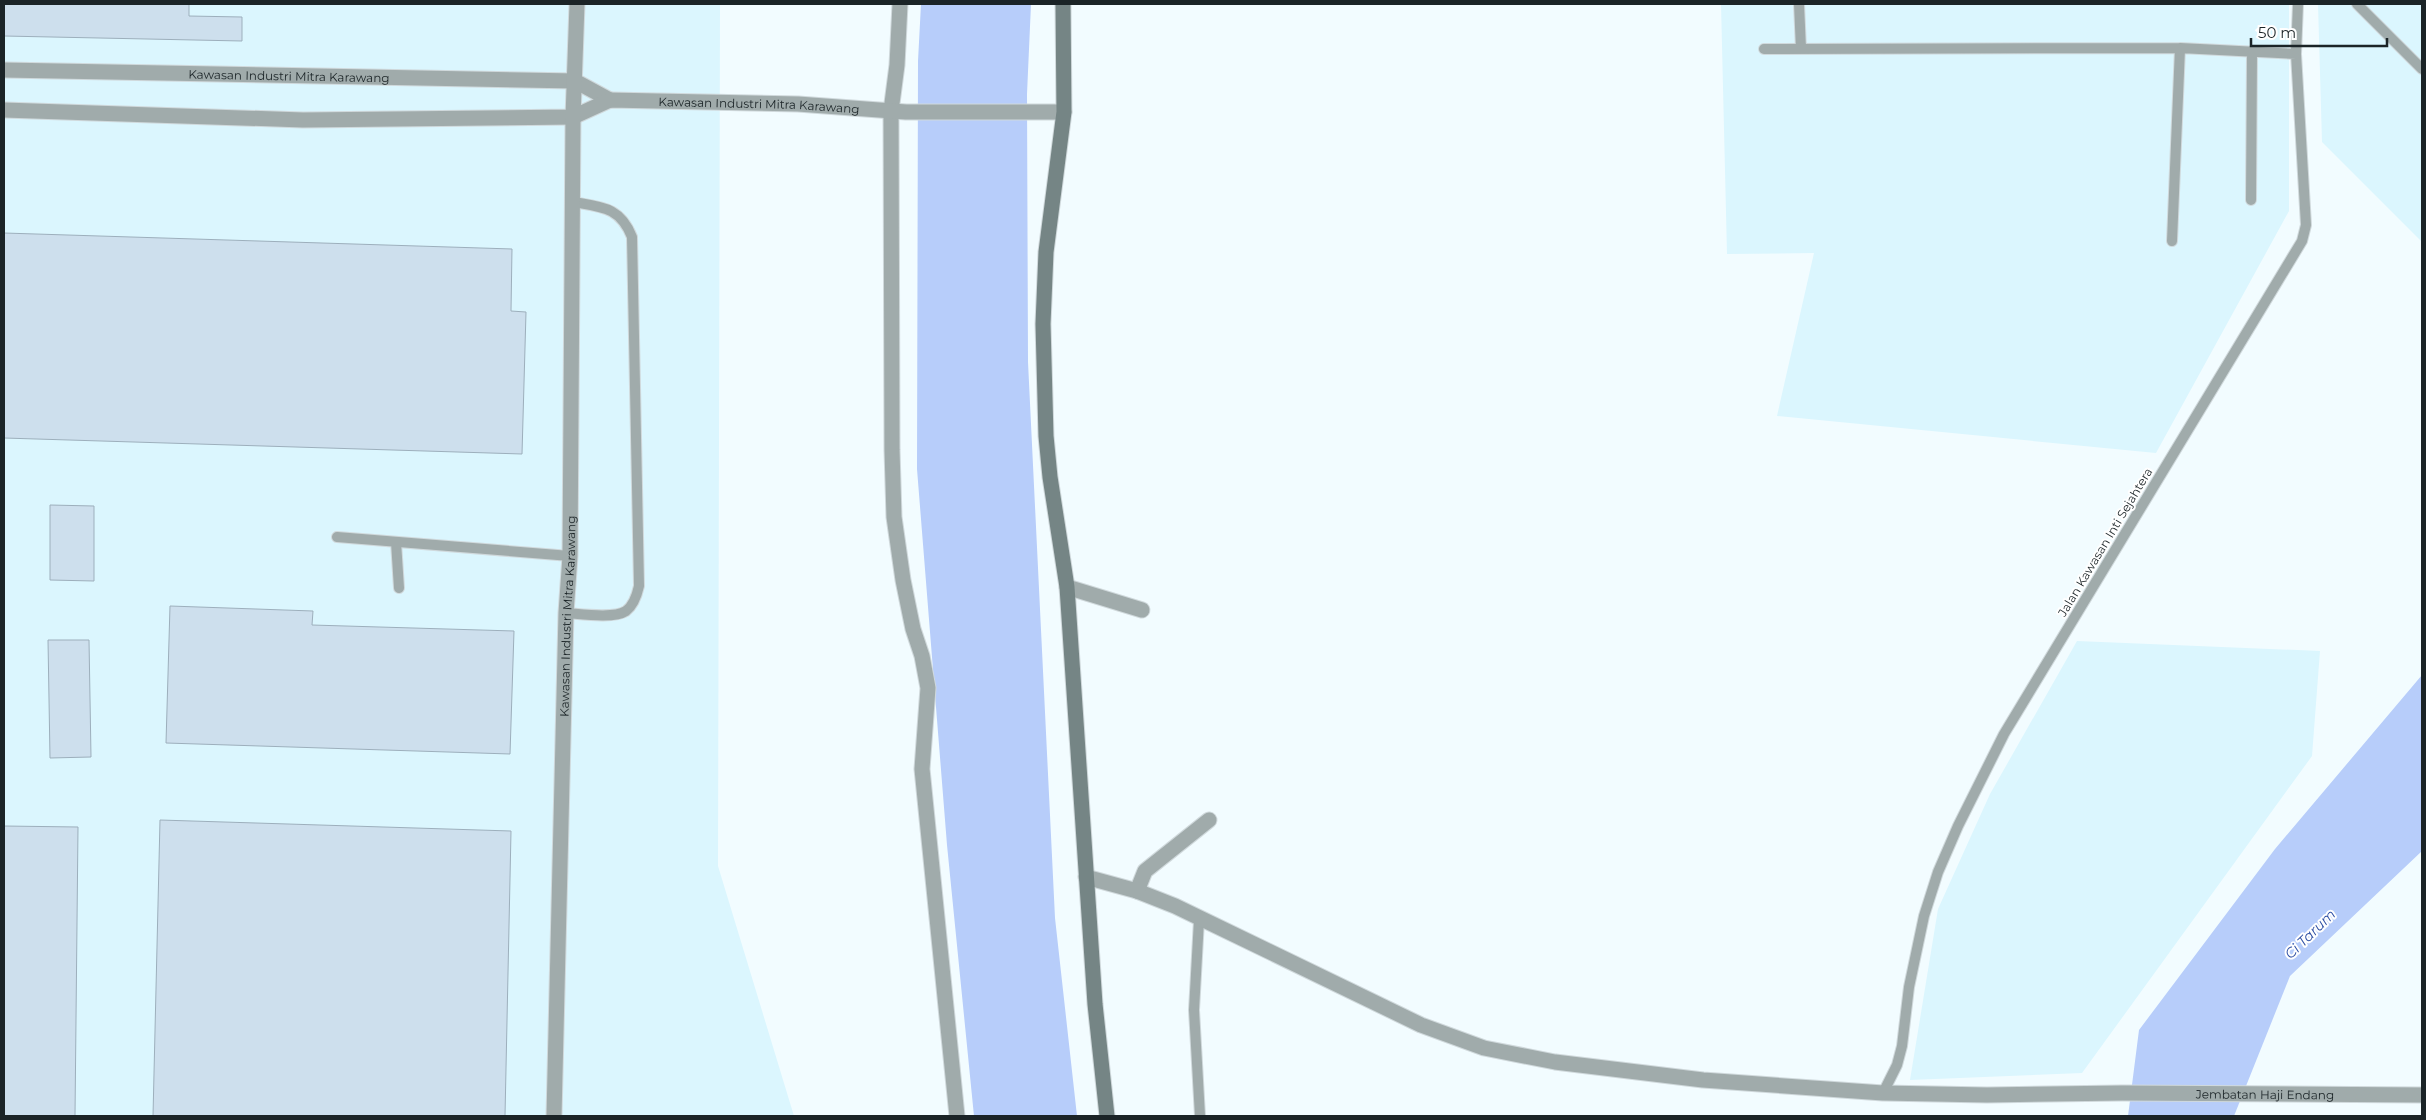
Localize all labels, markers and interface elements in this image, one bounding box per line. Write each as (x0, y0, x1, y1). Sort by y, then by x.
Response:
scale bar (2251, 15, 2387, 47)
text: 50 m (2258, 23, 2296, 42)
street label: Kawasan Industri Mitra Karawang (188, 66, 390, 85)
street label: Kawasan Industri Mitra Karawang (658, 94, 860, 116)
street label: Jalan Kawasan Inti Sejahtera (2054, 465, 2155, 620)
street label: Kawasan Industri Mitra Karawang (556, 516, 578, 717)
water label: Ci Tarum (2281, 905, 2339, 963)
street label: Jembatan Haji Endang (2195, 1086, 2334, 1102)

